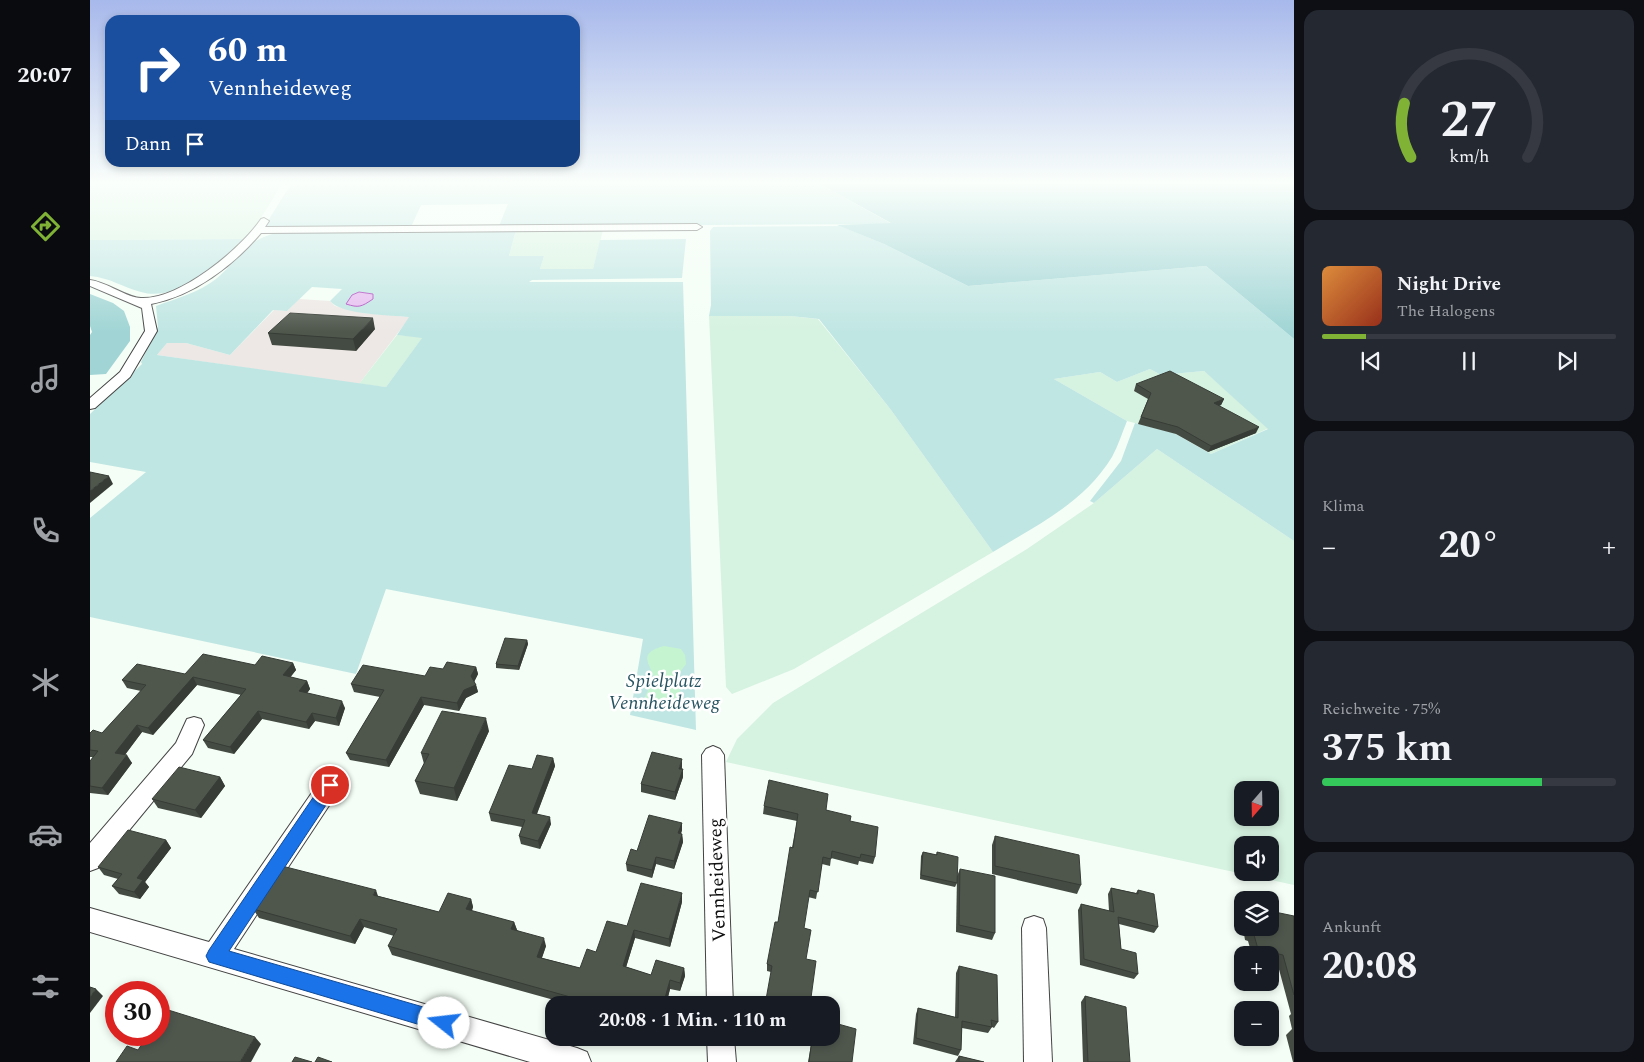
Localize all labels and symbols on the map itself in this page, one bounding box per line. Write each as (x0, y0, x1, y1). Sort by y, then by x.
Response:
park label: Spielplatz Vennheideweg (608, 667, 720, 718)
pin (309, 764, 351, 806)
north arrow (1234, 781, 1279, 826)
street label: Vennheideweg (701, 817, 734, 943)
speed limit sign: 30 (105, 981, 170, 1046)
position arrow (417, 996, 469, 1048)

